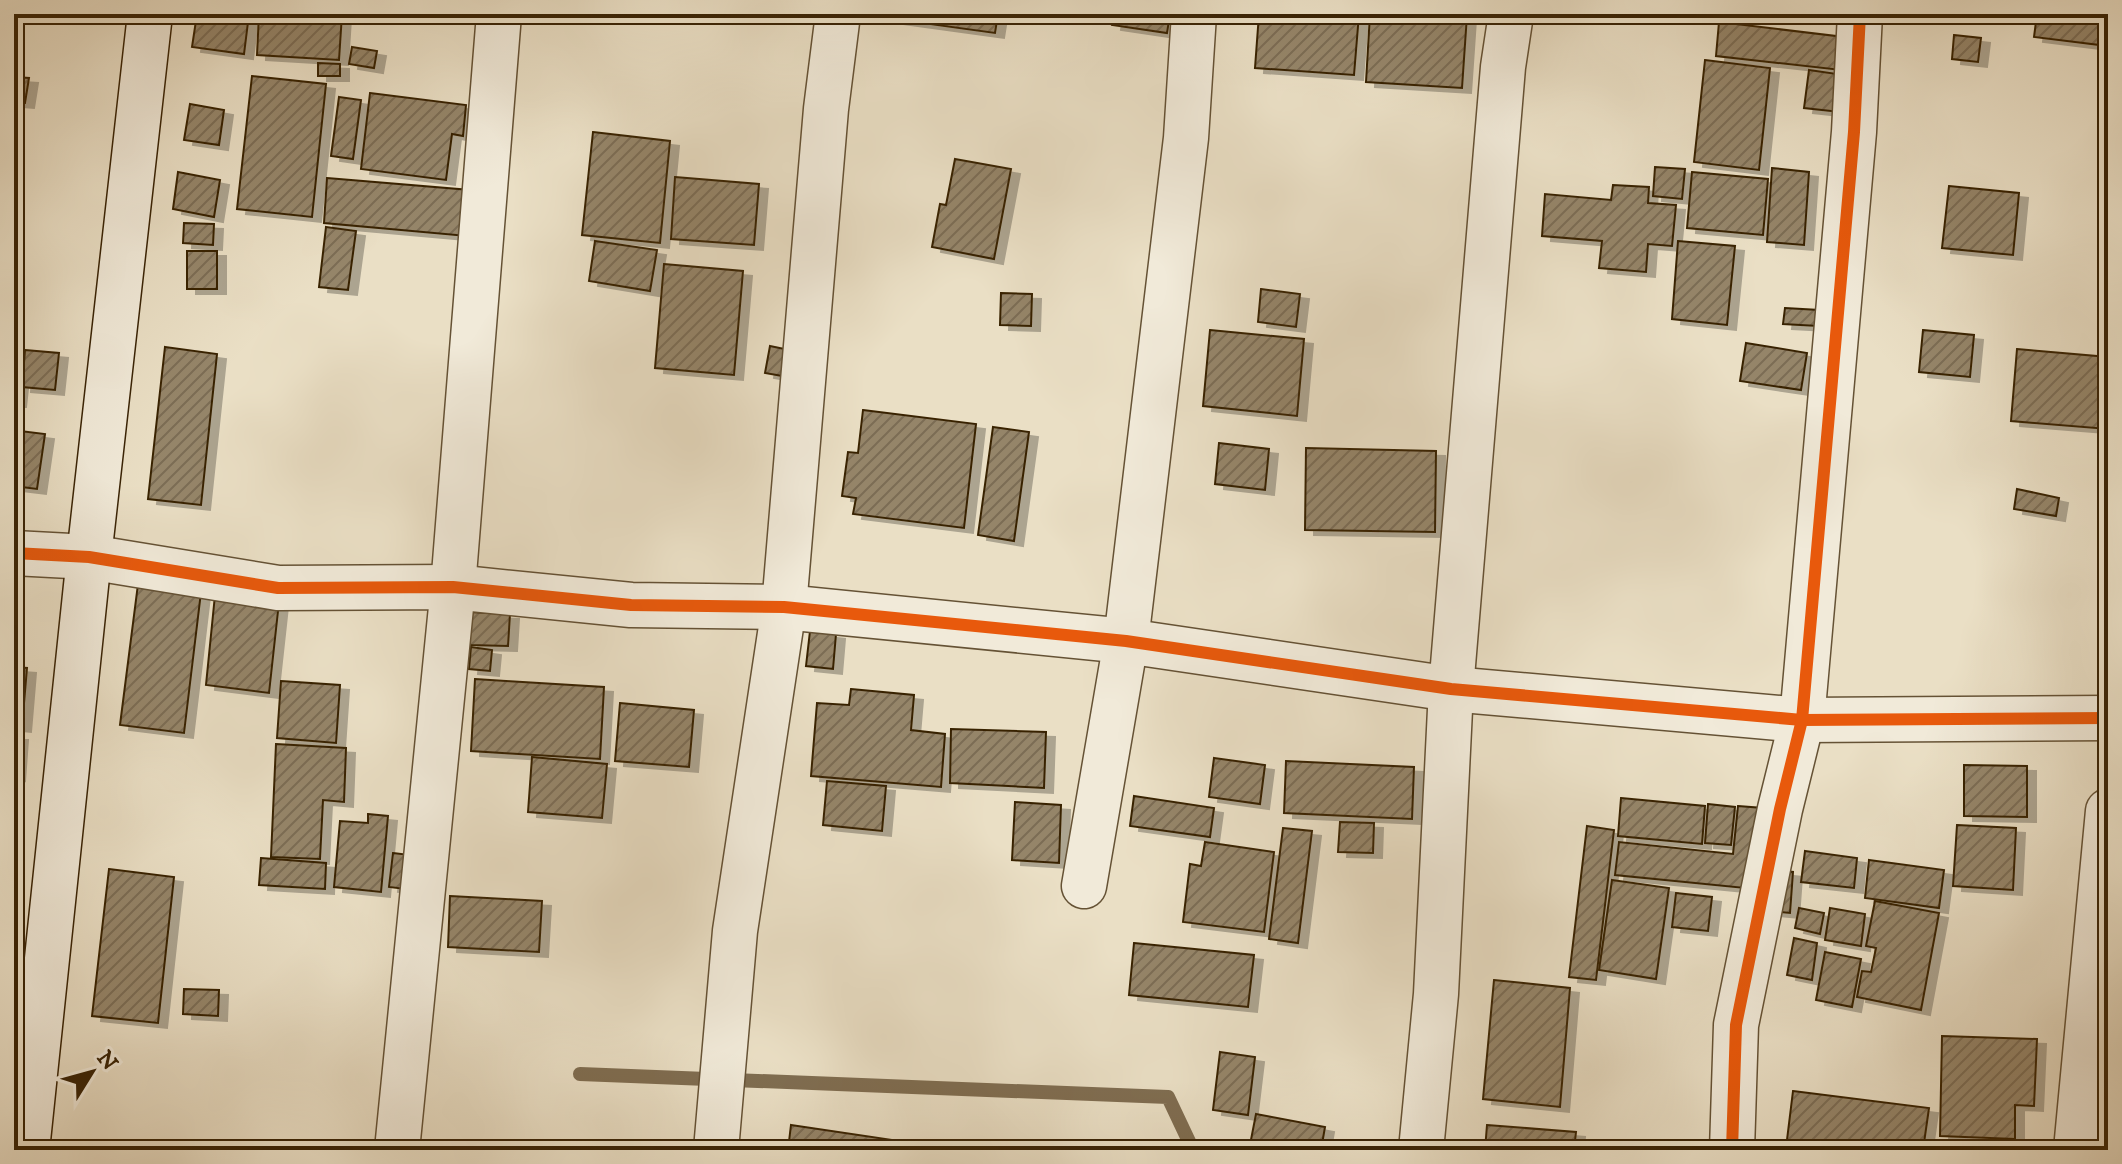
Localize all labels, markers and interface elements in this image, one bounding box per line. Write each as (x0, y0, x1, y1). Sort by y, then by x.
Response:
north arrow (52, 1032, 132, 1112)
text: N (91, 1046, 123, 1076)

